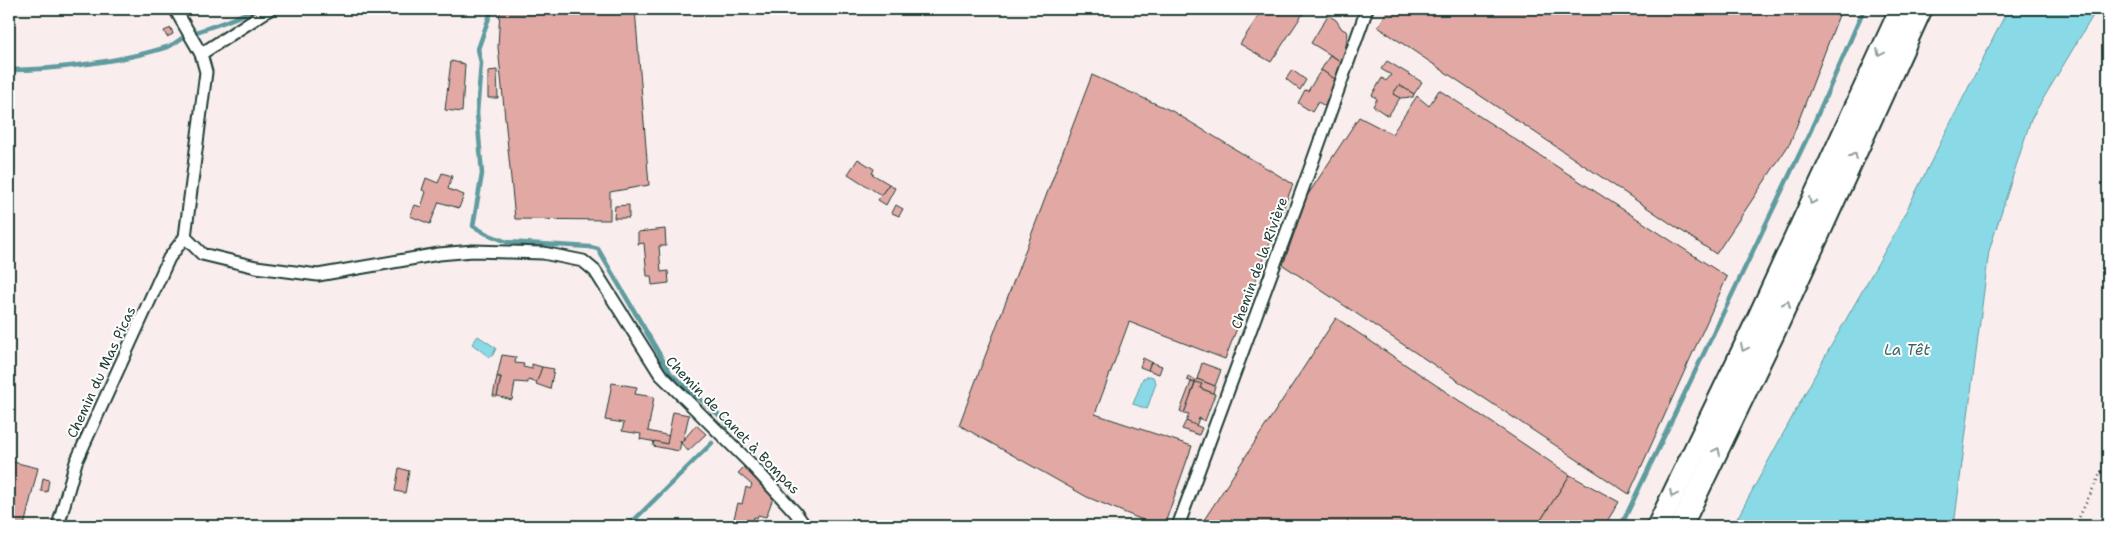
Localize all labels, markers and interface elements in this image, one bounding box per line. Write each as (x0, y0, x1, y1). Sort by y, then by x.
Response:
one-way arrow (1876, 48, 1887, 57)
one-way arrow (1848, 152, 1859, 161)
street label: Chemin de la Rivière (1227, 195, 1291, 331)
one-way arrow (1808, 196, 1819, 205)
one-way arrow (1781, 300, 1791, 309)
street label: Chemin du Mas Picas (63, 303, 139, 441)
water label: La Têt (1884, 340, 1930, 360)
one-way arrow (1740, 343, 1750, 352)
street label: Chemin de Canet à Bompas (662, 352, 804, 498)
one-way arrow (1711, 447, 1721, 456)
one-way arrow (1670, 489, 1680, 498)

